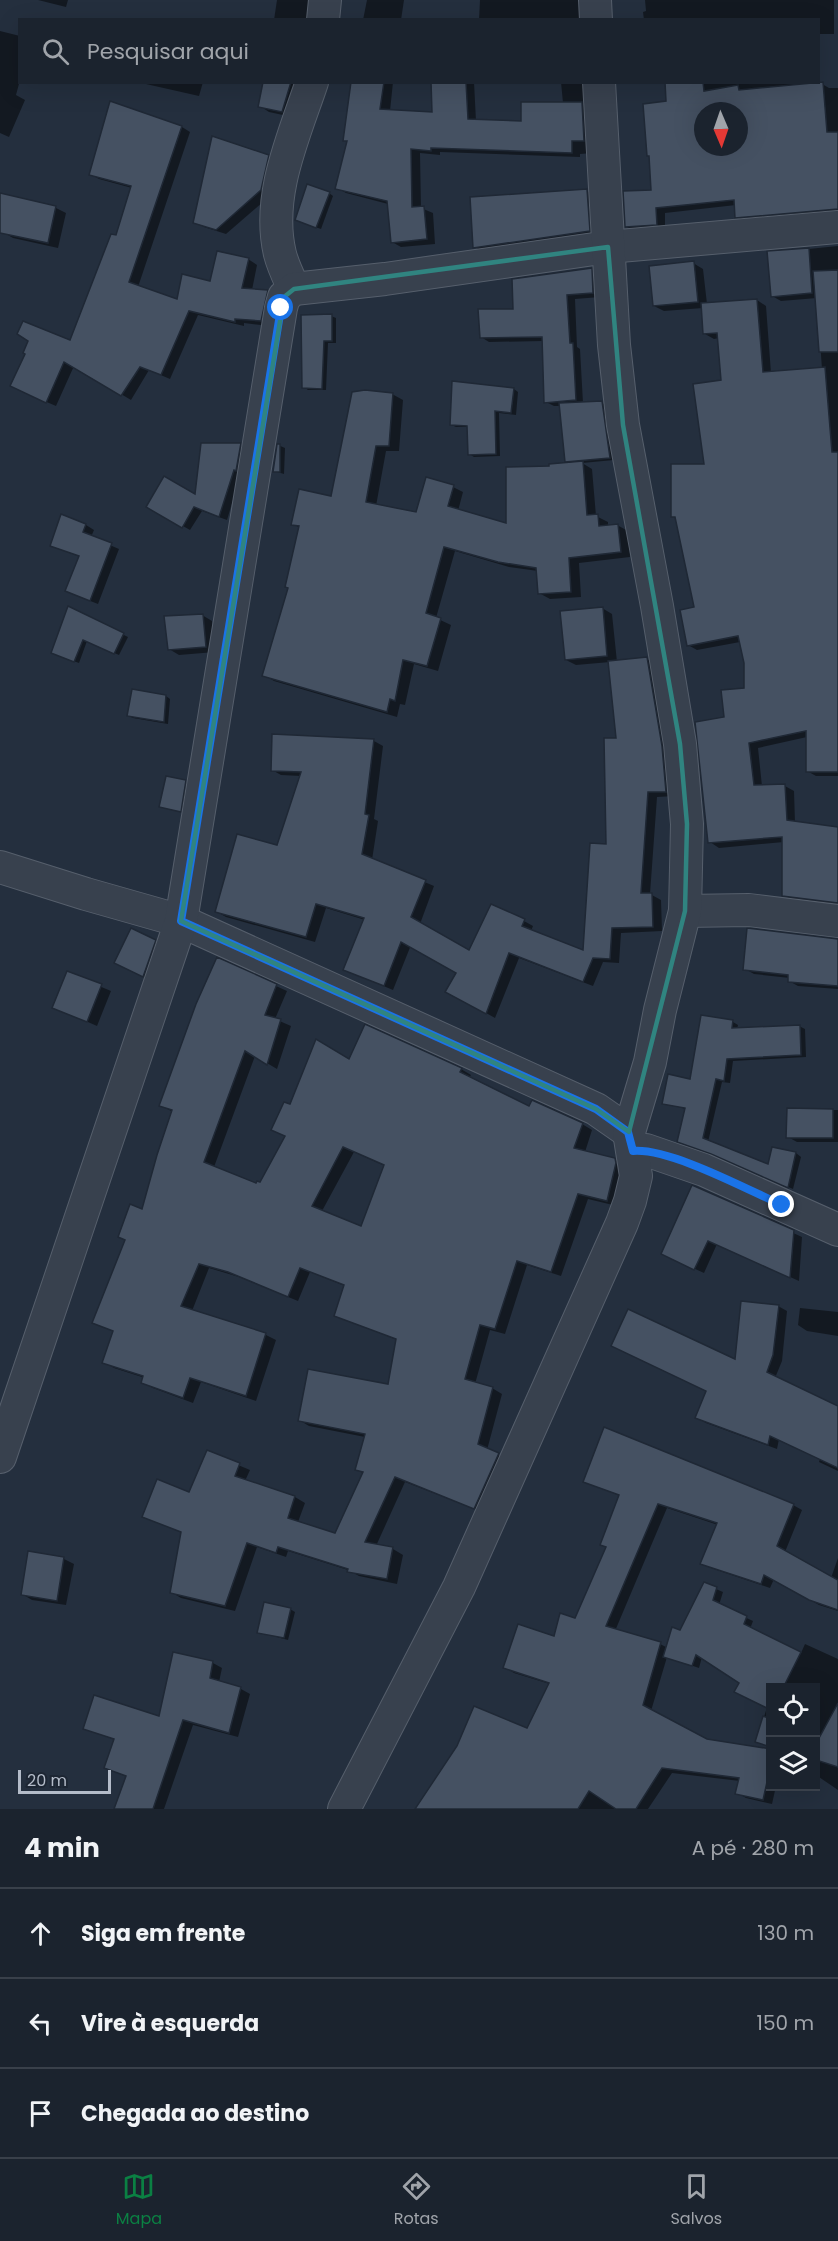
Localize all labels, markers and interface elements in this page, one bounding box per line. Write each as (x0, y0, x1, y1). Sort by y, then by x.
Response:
search box (18, 18, 820, 84)
icon: search (39, 35, 72, 68)
text: Pesquisar aqui (87, 36, 249, 67)
north arrow (694, 102, 748, 156)
route start (267, 294, 293, 320)
route end (768, 1191, 794, 1217)
map controls (766, 1683, 820, 1791)
button: locate (766, 1683, 820, 1737)
button: layers (766, 1737, 820, 1791)
scale bar (18, 1767, 111, 1794)
text: 20 m (27, 1769, 67, 1792)
text: 4 min (24, 1830, 100, 1866)
text: A pé · 280 m (692, 1834, 814, 1862)
icon: ahead (24, 1917, 57, 1950)
text: Siga em frente (81, 1918, 245, 1949)
text: 130 m (757, 1919, 814, 1947)
icon: left (24, 2007, 57, 2040)
text: Vire à esquerda (81, 2008, 259, 2039)
text: 150 m (757, 2009, 814, 2037)
icon: arrive (24, 2097, 57, 2130)
text: Chegada ao destino (81, 2098, 309, 2129)
tab: Mapa (116, 2170, 162, 2231)
tab: Rotas (394, 2170, 439, 2231)
tab: Salvos (670, 2170, 722, 2231)

